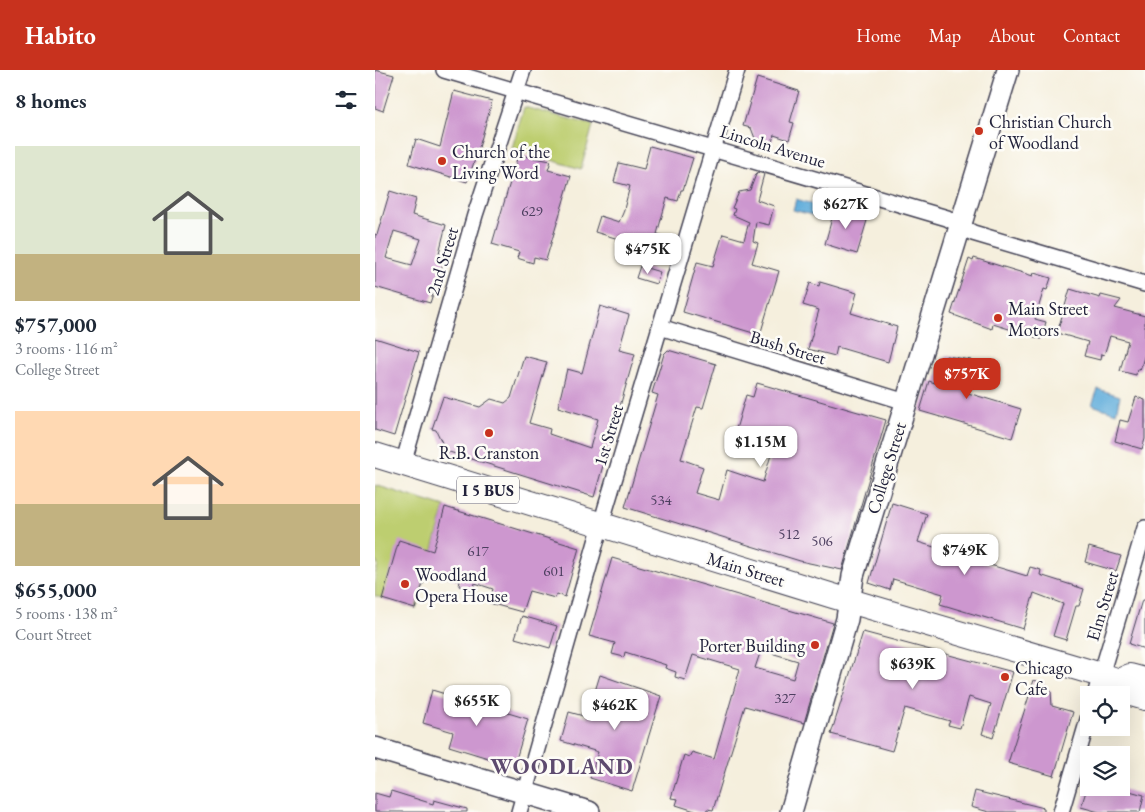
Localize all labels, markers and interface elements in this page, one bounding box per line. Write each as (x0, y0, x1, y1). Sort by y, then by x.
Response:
text: Habito (25, 20, 96, 51)
text: Home (856, 24, 901, 47)
text: Map (929, 24, 961, 47)
text: About (989, 24, 1035, 47)
text: Contact (1063, 24, 1120, 47)
icon: filters (332, 86, 360, 114)
text: 8 homes (15, 87, 87, 114)
place label: Christian Church of Woodland (989, 110, 1112, 154)
street label: Lincoln Avenue (717, 119, 829, 173)
marker: Christian Church of Woodland (973, 125, 985, 137)
place label: Church of the Living Word (452, 140, 550, 184)
marker: Church of the Living Word (436, 155, 448, 167)
icon: home (143, 178, 233, 268)
pin: $627K (811, 188, 881, 230)
text: $627K (824, 193, 868, 214)
house number: 629 (521, 201, 543, 220)
street label: 2nd Street (421, 224, 463, 298)
pin: $475K (613, 232, 683, 275)
text: $475K (626, 238, 670, 259)
place label: Main Street Motors (1008, 297, 1088, 341)
text: $757,000 (15, 311, 97, 338)
marker: Main Street Motors (992, 312, 1004, 324)
street label: Bush Street (747, 325, 829, 370)
text: 3 rooms · 116 m² (15, 338, 118, 359)
pin: $757K (932, 358, 1002, 400)
text: College Street (15, 359, 100, 380)
text: $757K (945, 363, 989, 384)
street label: 1st Street (588, 401, 628, 469)
street label: College Street (861, 419, 911, 517)
pin: $1.15M (720, 426, 802, 468)
marker: R.B. Cranston (483, 427, 495, 439)
text: $1.15M (735, 431, 787, 452)
place label: R.B. Cranston (439, 441, 540, 464)
icon: home (143, 443, 233, 533)
road number: I 5 BUS (457, 476, 519, 504)
house number: 534 (650, 490, 673, 509)
house number: 512 (778, 524, 801, 543)
house number: 506 (811, 531, 833, 550)
pin: $749K (930, 534, 1000, 576)
text: $749K (943, 539, 987, 560)
house number: 617 (467, 541, 490, 560)
street label: Main Street (704, 546, 788, 592)
house number: 601 (543, 561, 565, 580)
place label: Woodland Opera House (415, 563, 508, 607)
street label: Elm Street (1081, 568, 1124, 644)
text: $655,000 (15, 576, 97, 603)
marker: Woodland Opera House (399, 578, 411, 590)
text: 5 rooms · 138 m² (15, 603, 118, 624)
text: Court Street (15, 624, 91, 645)
place label: Porter Building (699, 634, 805, 657)
marker: Porter Building (809, 639, 821, 651)
pin: $639K (878, 648, 948, 690)
text: $639K (891, 653, 935, 674)
place label: Chicago Cafe (1015, 656, 1073, 700)
marker: Chicago Cafe (999, 671, 1011, 683)
pin: $655K (442, 684, 512, 727)
map controls (1080, 686, 1130, 796)
button: locate (1080, 686, 1130, 736)
pin: $462K (580, 688, 650, 731)
house number: 327 (774, 688, 797, 707)
text: $655K (455, 690, 499, 711)
text: $462K (593, 694, 637, 715)
button: layers (1080, 746, 1130, 796)
district label: WOODLAND (490, 752, 634, 781)

